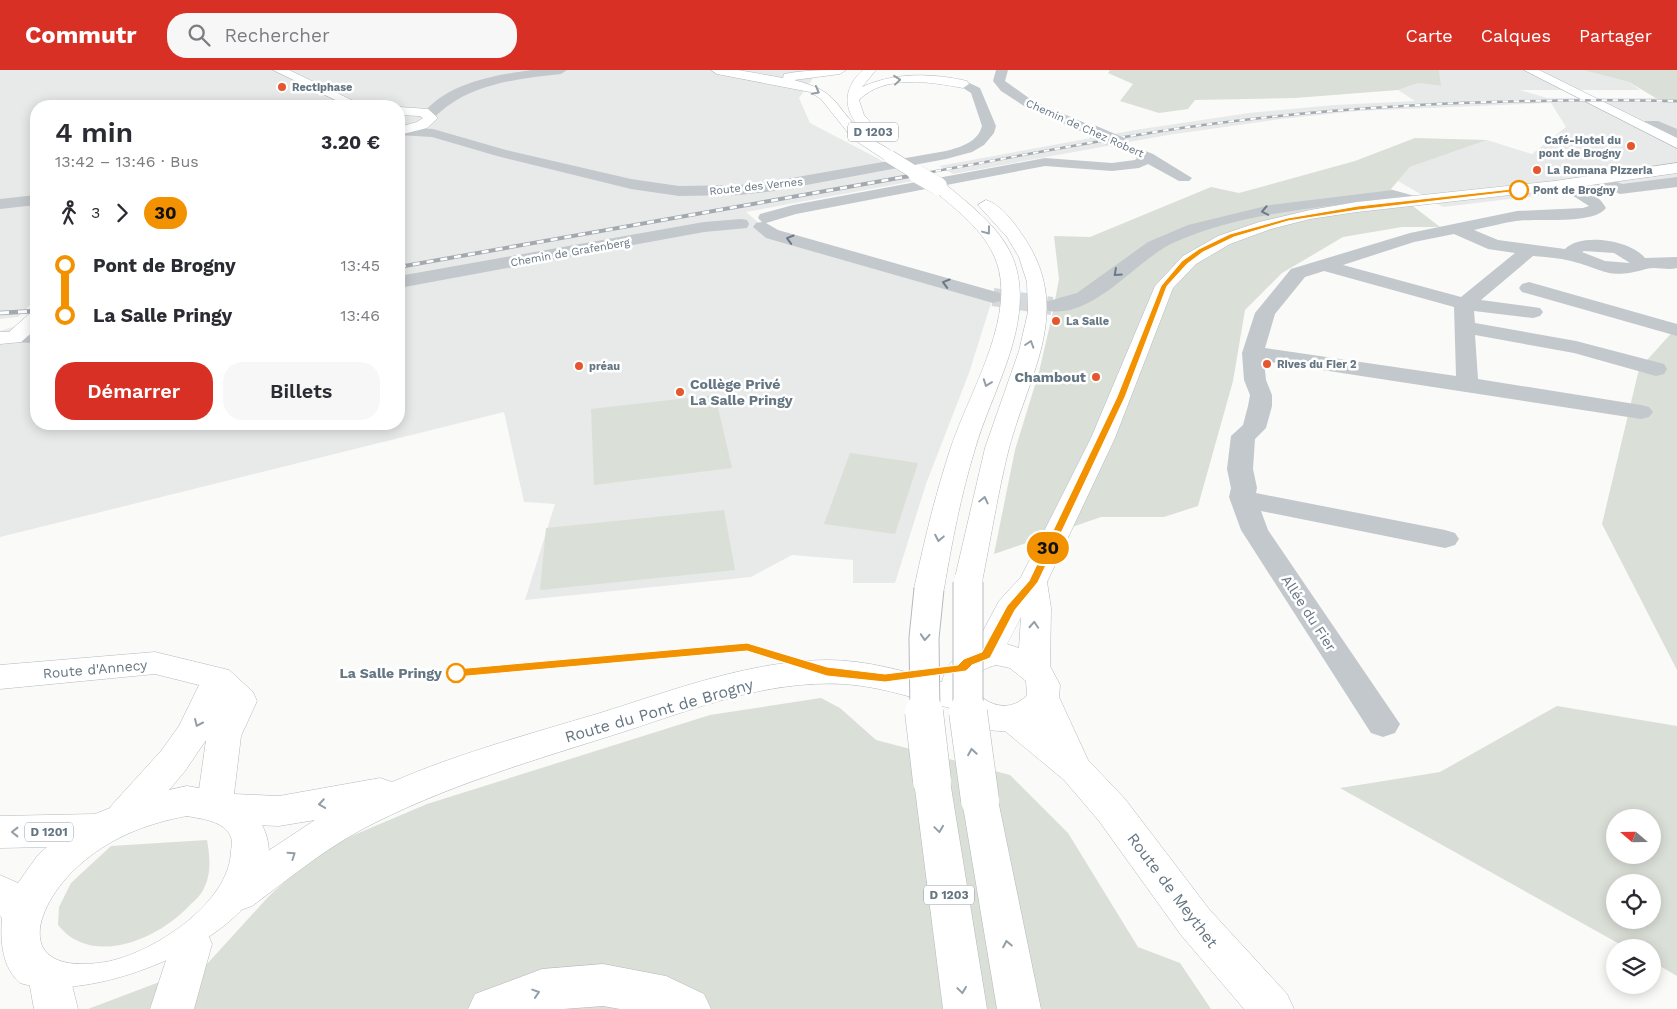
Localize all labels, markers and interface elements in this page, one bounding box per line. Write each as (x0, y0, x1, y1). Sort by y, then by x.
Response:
search box (167, 13, 517, 58)
text: Commutr (25, 21, 137, 49)
icon: search (185, 21, 213, 49)
text: Rechercher (225, 24, 330, 47)
text: Carte (1405, 25, 1453, 46)
text: Calques (1481, 25, 1551, 46)
text: Partager (1579, 25, 1652, 46)
one-way arrow (893, 75, 901, 86)
marker: Rectiphase (276, 81, 288, 93)
place label: Rectiphase (292, 81, 352, 94)
one-way arrow (810, 85, 819, 95)
street label: Chemin de Chez Robert (1024, 97, 1146, 161)
text: 4 min (55, 116, 133, 149)
road number: D 1203 (848, 122, 898, 142)
text: 3.20 € (321, 131, 380, 154)
place label: Café-Hotel du pont de Brogny (1539, 134, 1622, 160)
marker: Café-Hotel du pont de Brogny (1625, 140, 1637, 152)
text: 13:42 – 13:46 · Bus (55, 152, 199, 171)
marker: La Romana Pizzeria (1531, 164, 1543, 176)
place label: La Romana Pizzeria (1547, 164, 1653, 177)
street label: Route des Vernes (709, 175, 804, 198)
marker: Pont de Brogny (1509, 180, 1529, 200)
place label: Pont de Brogny (1533, 184, 1616, 197)
icon: walk (55, 199, 83, 227)
icon: forward (108, 199, 136, 227)
text: 30 (154, 202, 177, 223)
text: 3 (91, 203, 100, 222)
one-way arrow (1260, 206, 1269, 216)
one-way arrow (981, 225, 990, 235)
one-way arrow (786, 234, 795, 244)
street label: Chemin de Grafenberg (509, 236, 631, 269)
text: Pont de Brogny (93, 254, 236, 277)
text: 13:45 (341, 256, 380, 275)
one-way arrow (1113, 267, 1122, 276)
one-way arrow (942, 278, 951, 289)
text: La Salle Pringy (93, 304, 232, 327)
text: 13:46 (340, 306, 380, 325)
marker: La Salle (1050, 315, 1062, 327)
place label: La Salle (1066, 315, 1109, 328)
one-way arrow (1025, 341, 1035, 349)
marker: Rives du Fier 2 (1261, 358, 1273, 370)
place label: Rives du Fier 2 (1277, 358, 1357, 371)
marker: préau (573, 360, 585, 372)
place label: préau (589, 360, 620, 373)
button: Démarrer (55, 362, 213, 420)
button: Billets (223, 362, 380, 420)
place label: Chambout (1015, 369, 1086, 385)
marker: Chambout (1090, 371, 1102, 383)
place label: Collège Privé La Salle Pringy (690, 376, 793, 408)
one-way arrow (983, 379, 993, 387)
marker: Collège Privé La Salle Pringy (674, 386, 686, 398)
one-way arrow (978, 496, 989, 505)
line badge: 30 (1026, 532, 1070, 564)
one-way arrow (934, 534, 944, 543)
text: 30 (1037, 537, 1059, 558)
street label: Allée du Fier (1279, 572, 1340, 654)
one-way arrow (1029, 621, 1040, 629)
one-way arrow (919, 633, 930, 641)
street label: Route d'Annecy (42, 656, 149, 682)
marker: La Salle Pringy (446, 663, 466, 683)
place label: La Salle Pringy (339, 665, 442, 681)
street label: Route du Pont de Brogny (563, 674, 756, 747)
one-way arrow (194, 718, 205, 727)
one-way arrow (967, 747, 977, 756)
one-way arrow (317, 798, 325, 809)
north arrow (1606, 809, 1661, 864)
map controls (1606, 809, 1661, 994)
road number: D 1201 (25, 822, 73, 842)
one-way arrow (933, 826, 944, 834)
one-way arrow (11, 827, 18, 837)
street label: Route de Meythet (1123, 829, 1222, 952)
one-way arrow (286, 852, 296, 861)
button: locate (1606, 874, 1661, 929)
road number: D 1203 (924, 886, 974, 904)
one-way arrow (1002, 939, 1012, 948)
button: layers (1606, 939, 1661, 994)
one-way arrow (957, 986, 967, 995)
one-way arrow (531, 988, 540, 998)

